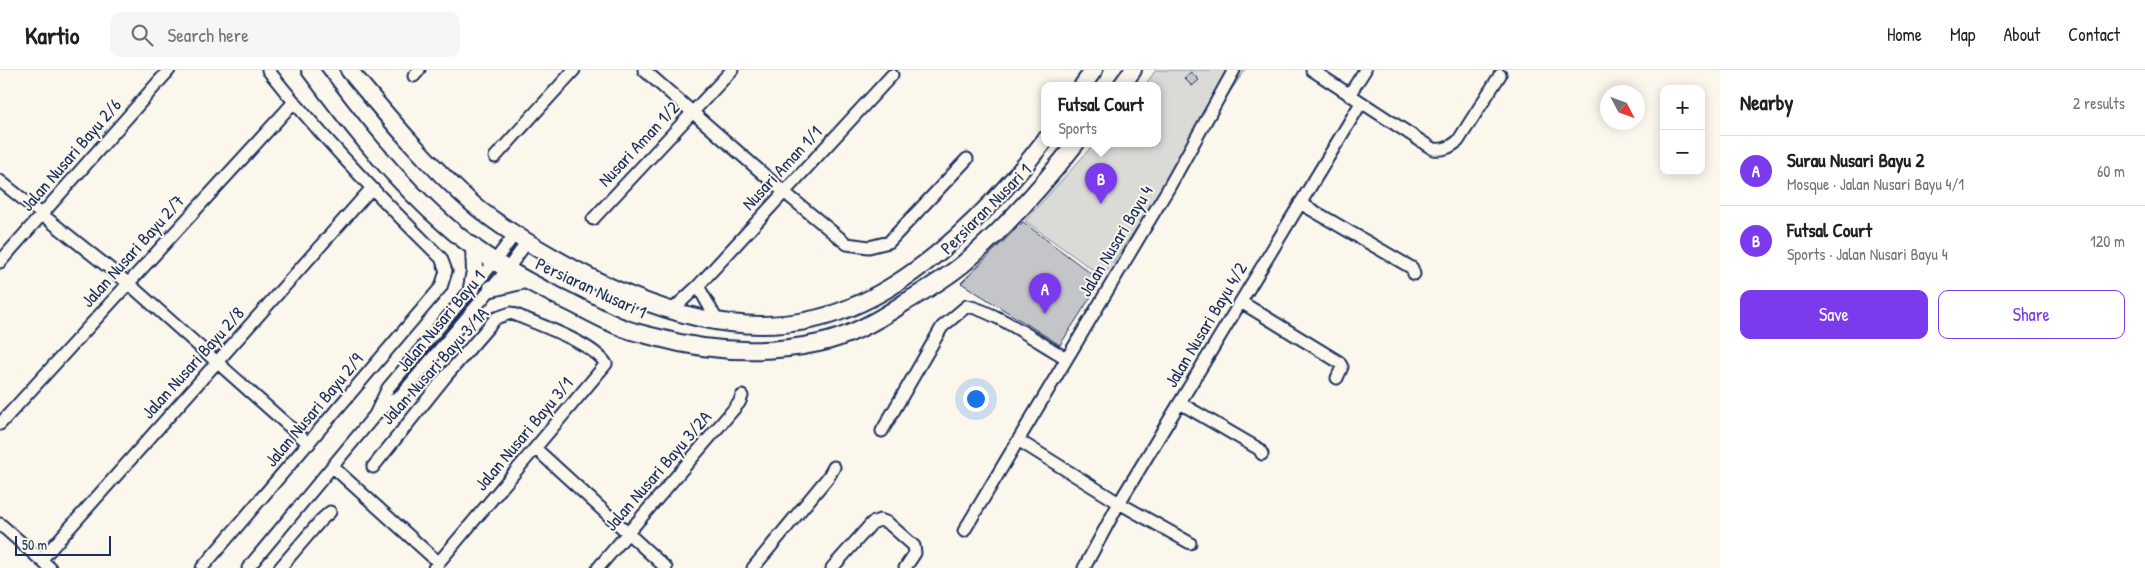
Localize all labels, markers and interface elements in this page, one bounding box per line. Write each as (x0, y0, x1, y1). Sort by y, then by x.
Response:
search box (110, 12, 460, 57)
text: Kartio (25, 19, 80, 51)
icon: search (128, 21, 156, 49)
text: Search here (168, 22, 249, 48)
text: Home (1887, 22, 1922, 47)
text: Map (1950, 22, 1975, 47)
text: About (2003, 22, 2040, 47)
text: Contact (2068, 22, 2120, 47)
popup (1041, 82, 1161, 147)
north arrow (1600, 85, 1645, 130)
map controls (1660, 85, 1705, 175)
button: + (1660, 85, 1705, 130)
text: Nearby (1740, 88, 1793, 117)
text: Futsal Court (1059, 91, 1143, 117)
text: 2 results (2073, 92, 2125, 114)
street label: Jalan Nusari Bayu 2/6 (15, 93, 127, 216)
street label: Nusari Aman 1/2 (592, 95, 685, 192)
text: Sports (1059, 117, 1097, 139)
street label: Nusari Aman 1/1 (736, 120, 827, 215)
button: − (1660, 130, 1705, 175)
text: Surau Nusari Bayu 2 (1787, 147, 1924, 173)
street label: Persiaran Nusari 1 (935, 158, 1037, 260)
text: A (1752, 160, 1760, 182)
text: 60 m (2097, 160, 2125, 182)
pin: B (1085, 163, 1117, 204)
text: Mosque · Jalan Nusari Bayu 4/1 (1787, 173, 1964, 195)
street label: Jalan Nusari Bayu 4 (1073, 180, 1159, 301)
street label: Jalan Nusari Bayu 2/7 (75, 189, 190, 312)
text: Futsal Court (1787, 217, 1872, 243)
text: B (1752, 230, 1760, 252)
text: 120 m (2090, 230, 2125, 252)
text: Sports · Jalan Nusari Bayu 4 (1787, 243, 1948, 265)
street label: Persiaran Nusari 1 (532, 251, 651, 324)
street label: Jalan Nusari Bayu 4/2 (1158, 257, 1253, 392)
street label: Jalan Nusari Bayu 1 (391, 265, 490, 377)
pin: A (1029, 273, 1061, 314)
button: Save (1740, 290, 1928, 339)
button: Share (1938, 290, 2125, 339)
street label: Jalan Nusari Bayu 2/8 (136, 301, 250, 424)
street label: Jalan Nusari Bayu 3/1A (375, 301, 494, 430)
street label: Jalan Nusari Bayu 2/9 (259, 347, 369, 472)
street label: Jalan Nusari Bayu 3/1 (469, 372, 579, 496)
your location (963, 386, 989, 412)
street label: Jalan Nusari Bayu 3/2A (598, 405, 717, 536)
scale bar (15, 533, 111, 556)
text: 50 m (22, 535, 47, 554)

